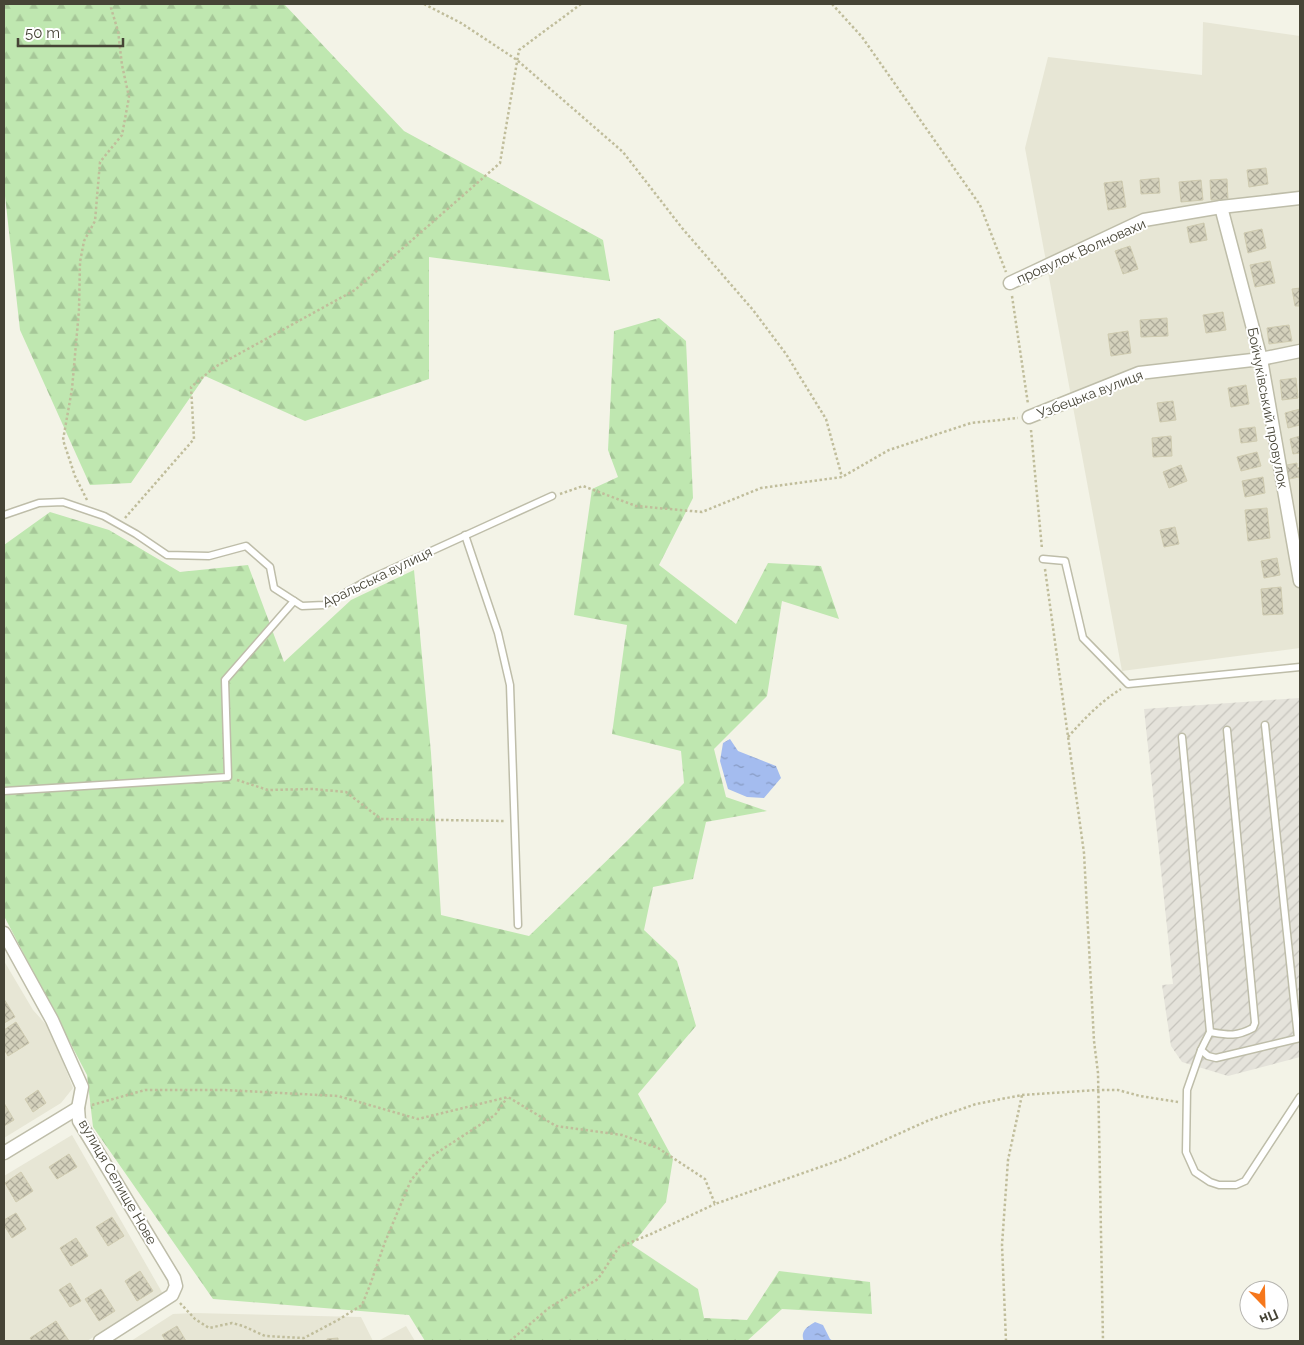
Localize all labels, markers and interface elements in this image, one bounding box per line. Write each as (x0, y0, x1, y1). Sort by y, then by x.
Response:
scale bar (18, 15, 122, 47)
text: 50 m (25, 24, 60, 42)
street label: провулок Волновахи (1014, 215, 1148, 287)
street label: Бойчуківський провулок (1245, 326, 1291, 490)
street label: Узбецька вулиця (1035, 366, 1145, 422)
street label: Аральська вулиця (319, 543, 435, 611)
street label: вулиця Селище Нове (76, 1117, 160, 1247)
north arrow (1239, 1280, 1289, 1330)
text: Пн (1257, 1306, 1281, 1328)

